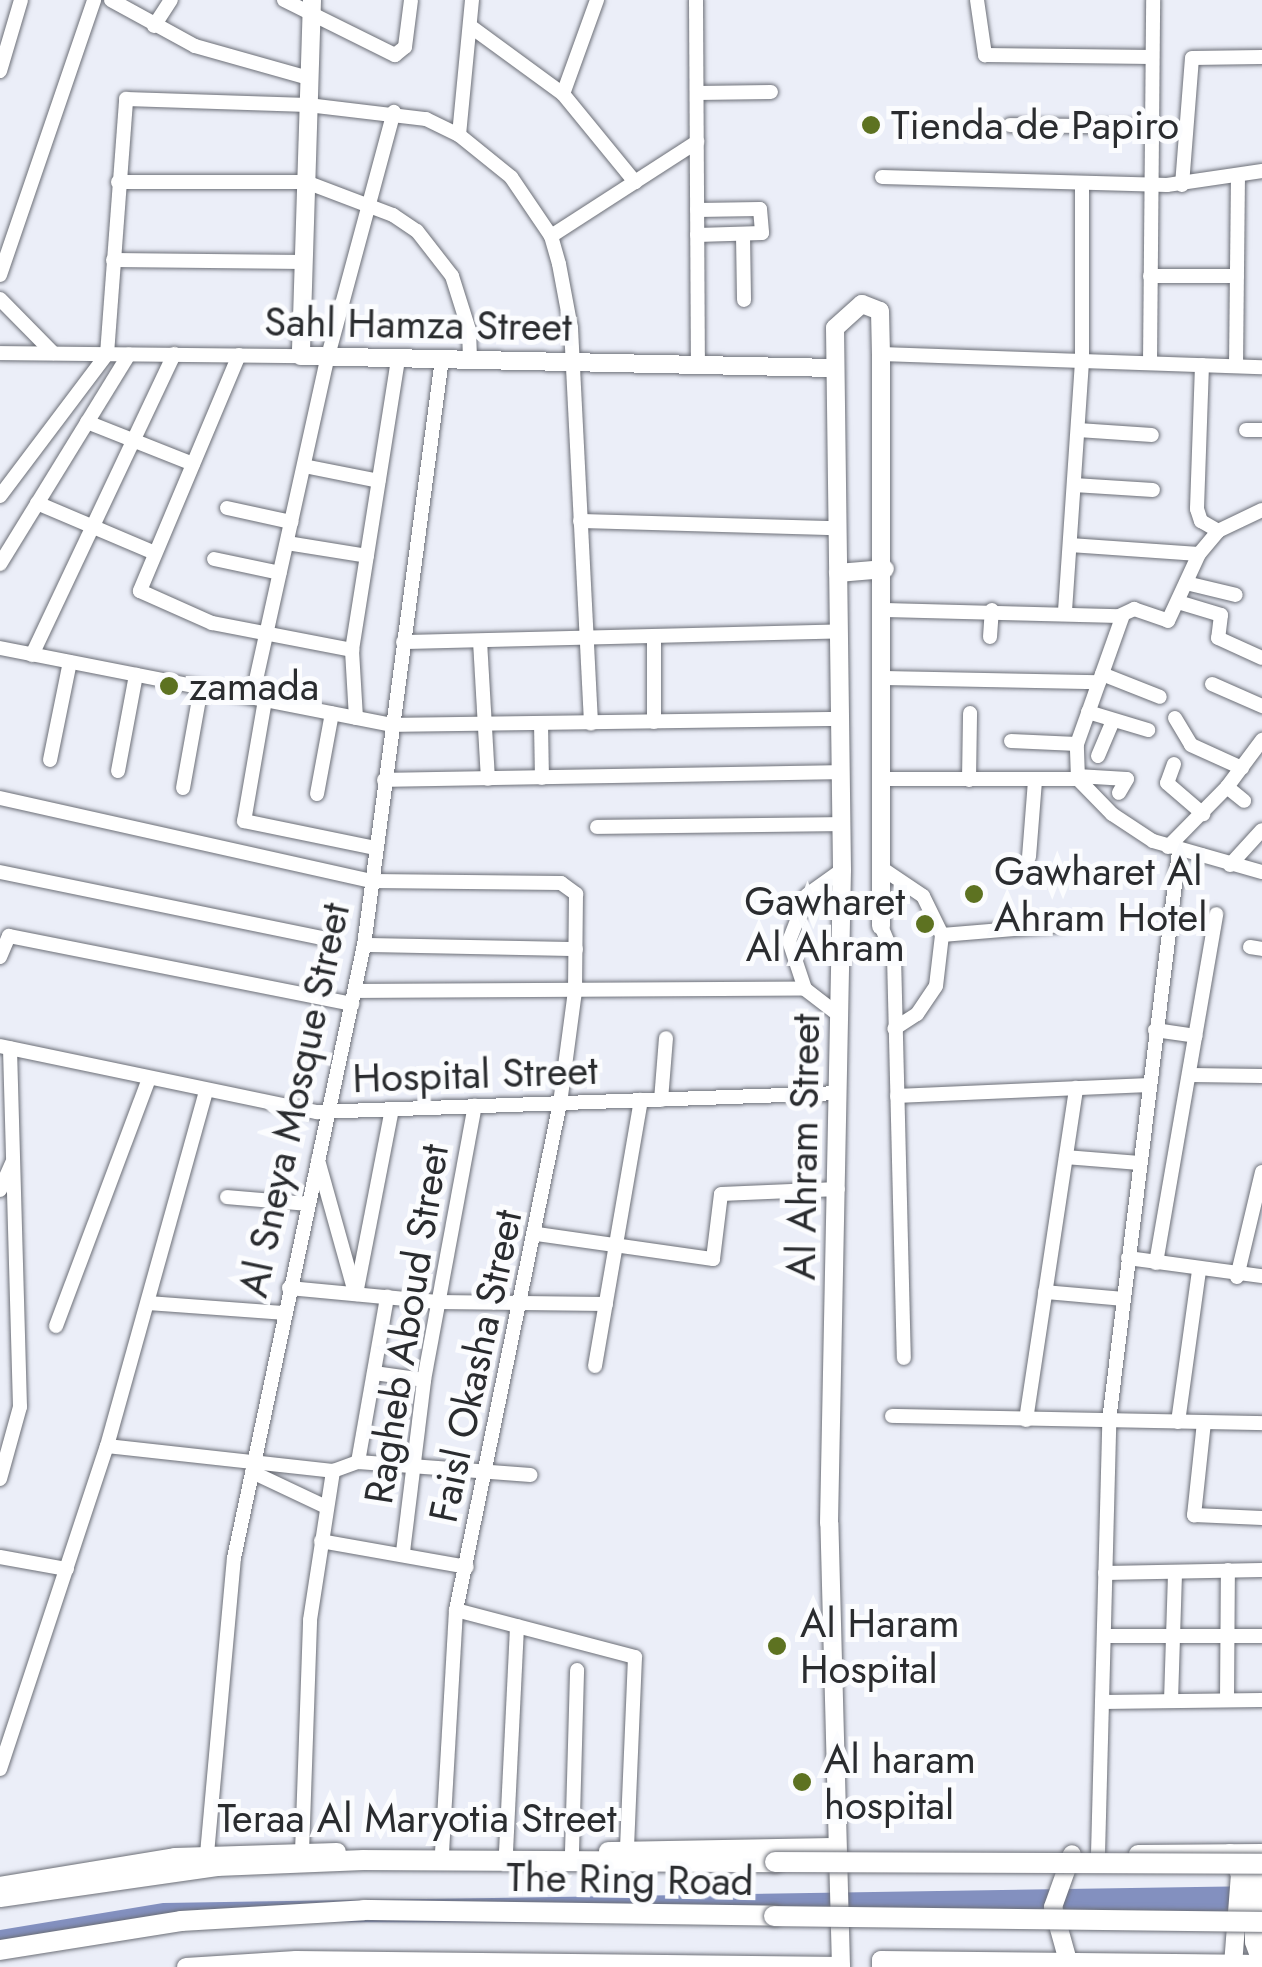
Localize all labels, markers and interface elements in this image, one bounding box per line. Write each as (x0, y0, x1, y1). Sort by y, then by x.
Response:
place label: Tienda de Papiro (891, 101, 1179, 149)
marker: Tienda de Papiro (860, 114, 882, 136)
street label: Sahl Hamza Street (264, 297, 572, 351)
place label: zamada (189, 662, 319, 710)
marker: zamada (158, 675, 180, 697)
place label: Gawharet Al Ahram Hotel (994, 847, 1207, 941)
place label: Gawharet Al Ahram (744, 877, 905, 971)
marker: Gawharet Al Ahram Hotel (963, 883, 985, 905)
street label: Al Sneya Mosque Street (229, 899, 359, 1301)
marker: Gawharet Al Ahram (914, 913, 936, 935)
street label: Al Ahram Street (777, 1013, 829, 1281)
street label: Hospital Street (352, 1046, 598, 1102)
street label: Ragheb Aboud Street (354, 1141, 458, 1507)
street label: Faisl Okasha Street (418, 1205, 532, 1527)
place label: Al Haram Hospital (800, 1599, 960, 1693)
marker: Al Haram Hospital (764, 1633, 790, 1659)
place label: Al haram hospital (824, 1735, 976, 1829)
marker: Al haram hospital (789, 1769, 815, 1795)
street label: Teraa Al Maryotia Street (217, 1794, 617, 1842)
street label: The Ring Road (506, 1853, 754, 1905)

